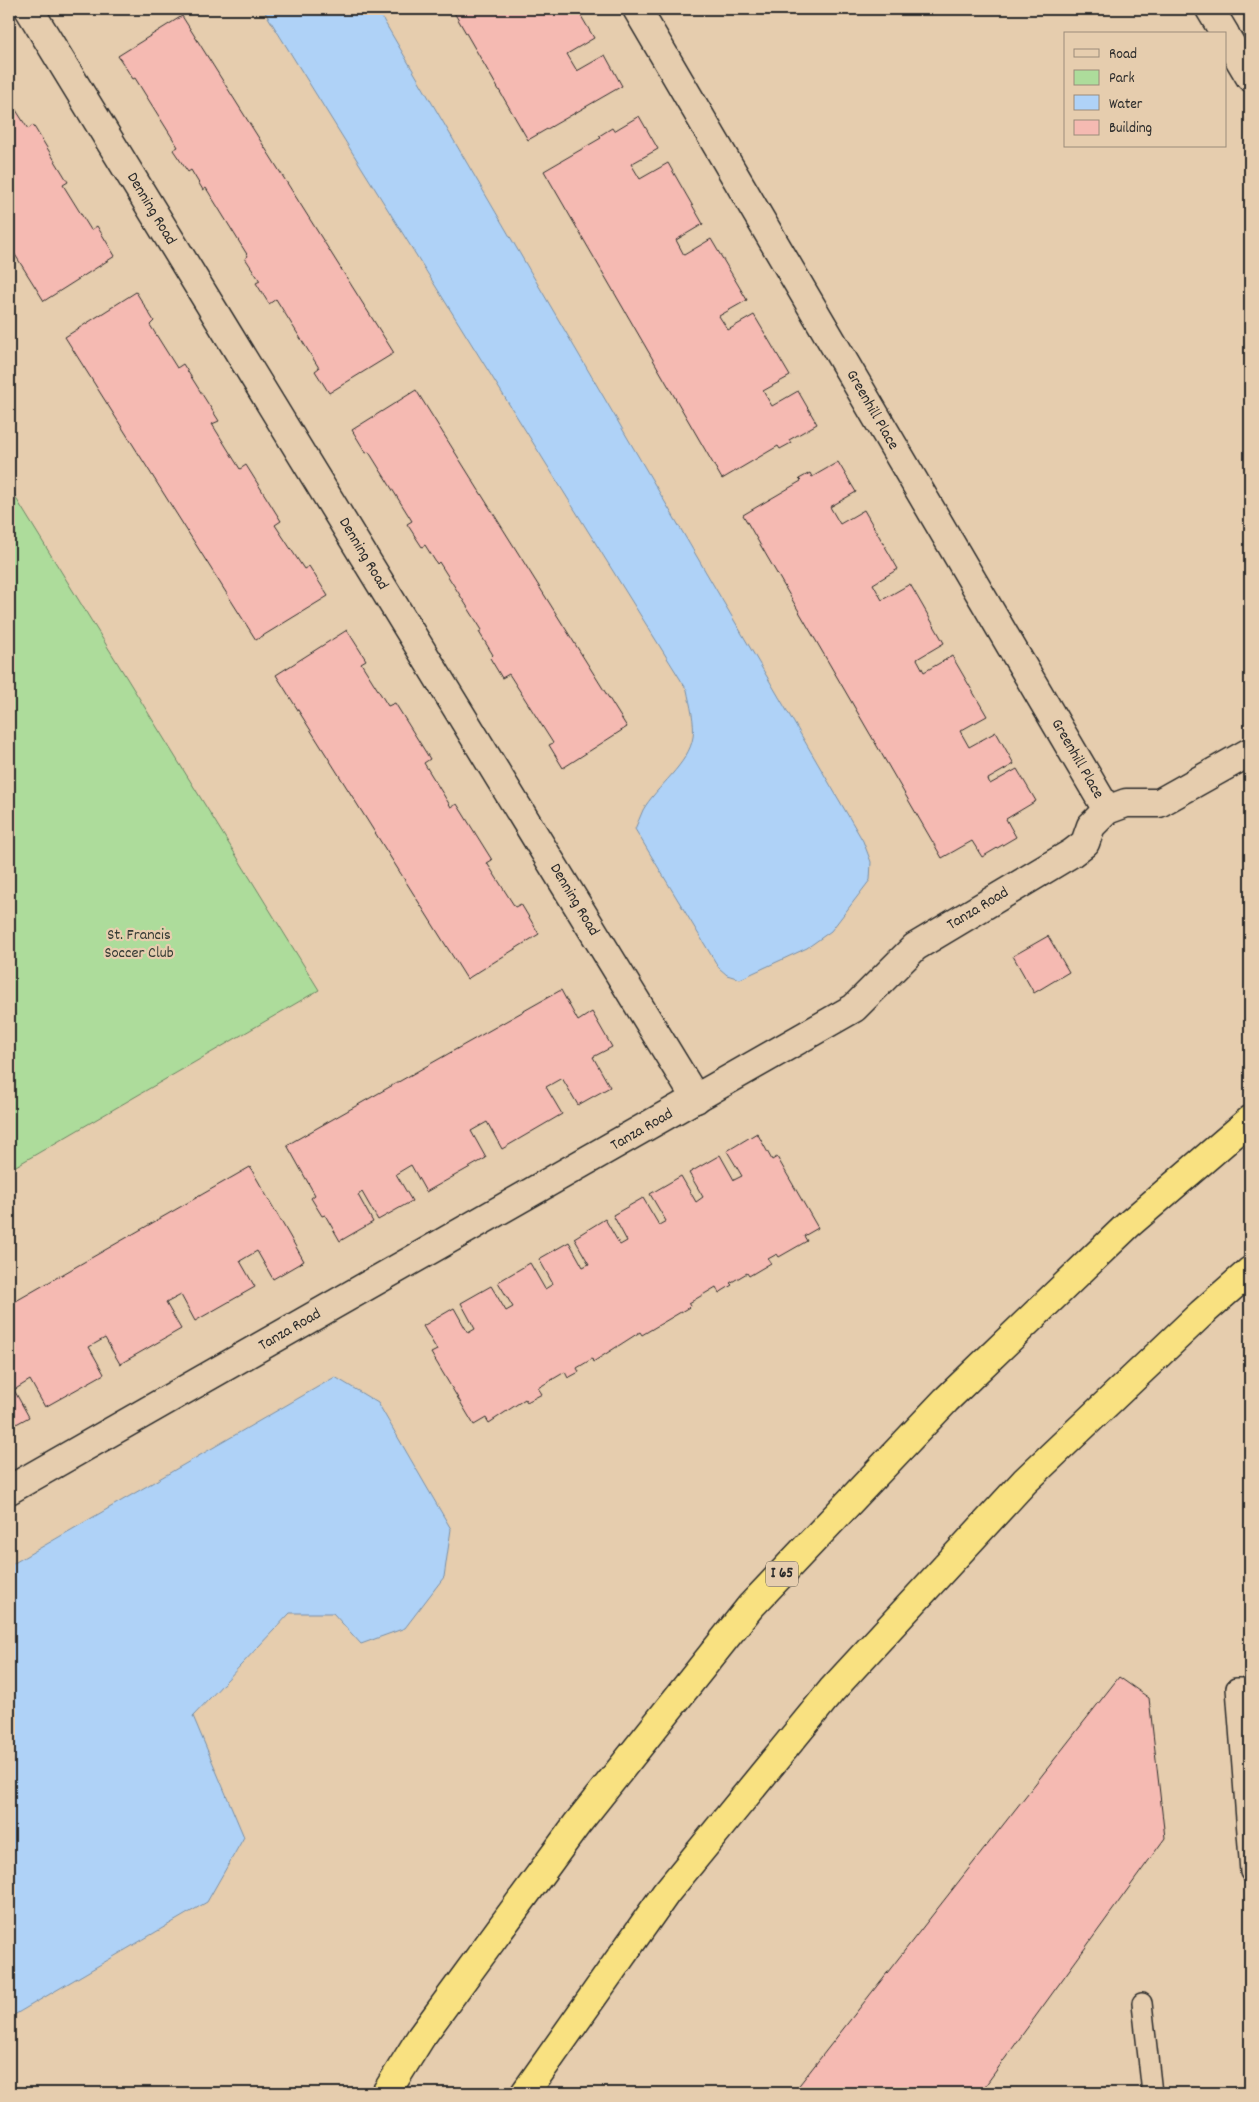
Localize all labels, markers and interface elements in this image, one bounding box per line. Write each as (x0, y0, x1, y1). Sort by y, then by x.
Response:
legend (1064, 32, 1226, 148)
text: Road (1109, 44, 1137, 66)
text: Park (1109, 68, 1135, 90)
text: Water (1109, 94, 1143, 116)
text: Building (1109, 118, 1152, 140)
street label: Denning Road (120, 168, 182, 250)
street label: Greenhill Place (840, 366, 904, 454)
street label: Denning Road (332, 513, 394, 595)
street label: Greenhill Place (1045, 715, 1109, 803)
street label: Denning Road (543, 859, 605, 941)
street label: Tanza Road (943, 882, 1013, 936)
park label: St. Francis Soccer Club (104, 924, 174, 965)
street label: Tanza Road (607, 1103, 677, 1157)
street label: Tanza Road (255, 1303, 325, 1357)
road number: I 65 (766, 1562, 798, 1586)

